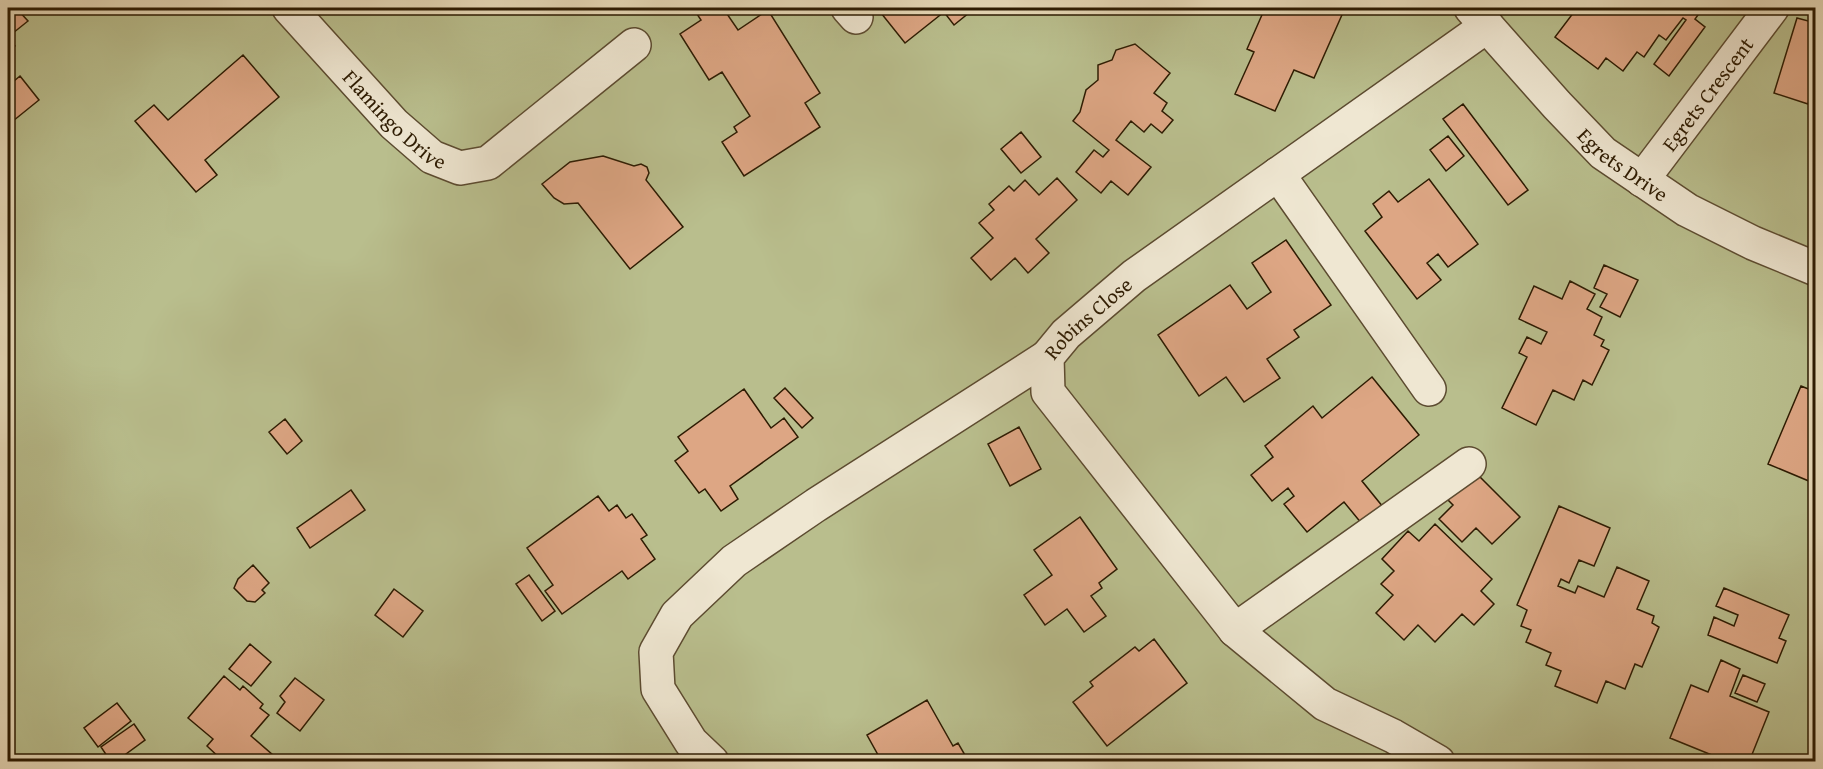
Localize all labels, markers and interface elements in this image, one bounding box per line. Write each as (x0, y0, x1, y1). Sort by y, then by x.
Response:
street label: Egrets Crescent (1654, 30, 1761, 157)
street label: Flamingo Drive (336, 62, 451, 177)
street label: Egrets Drive (1571, 120, 1675, 209)
street label: Robins Close (1036, 269, 1139, 366)

